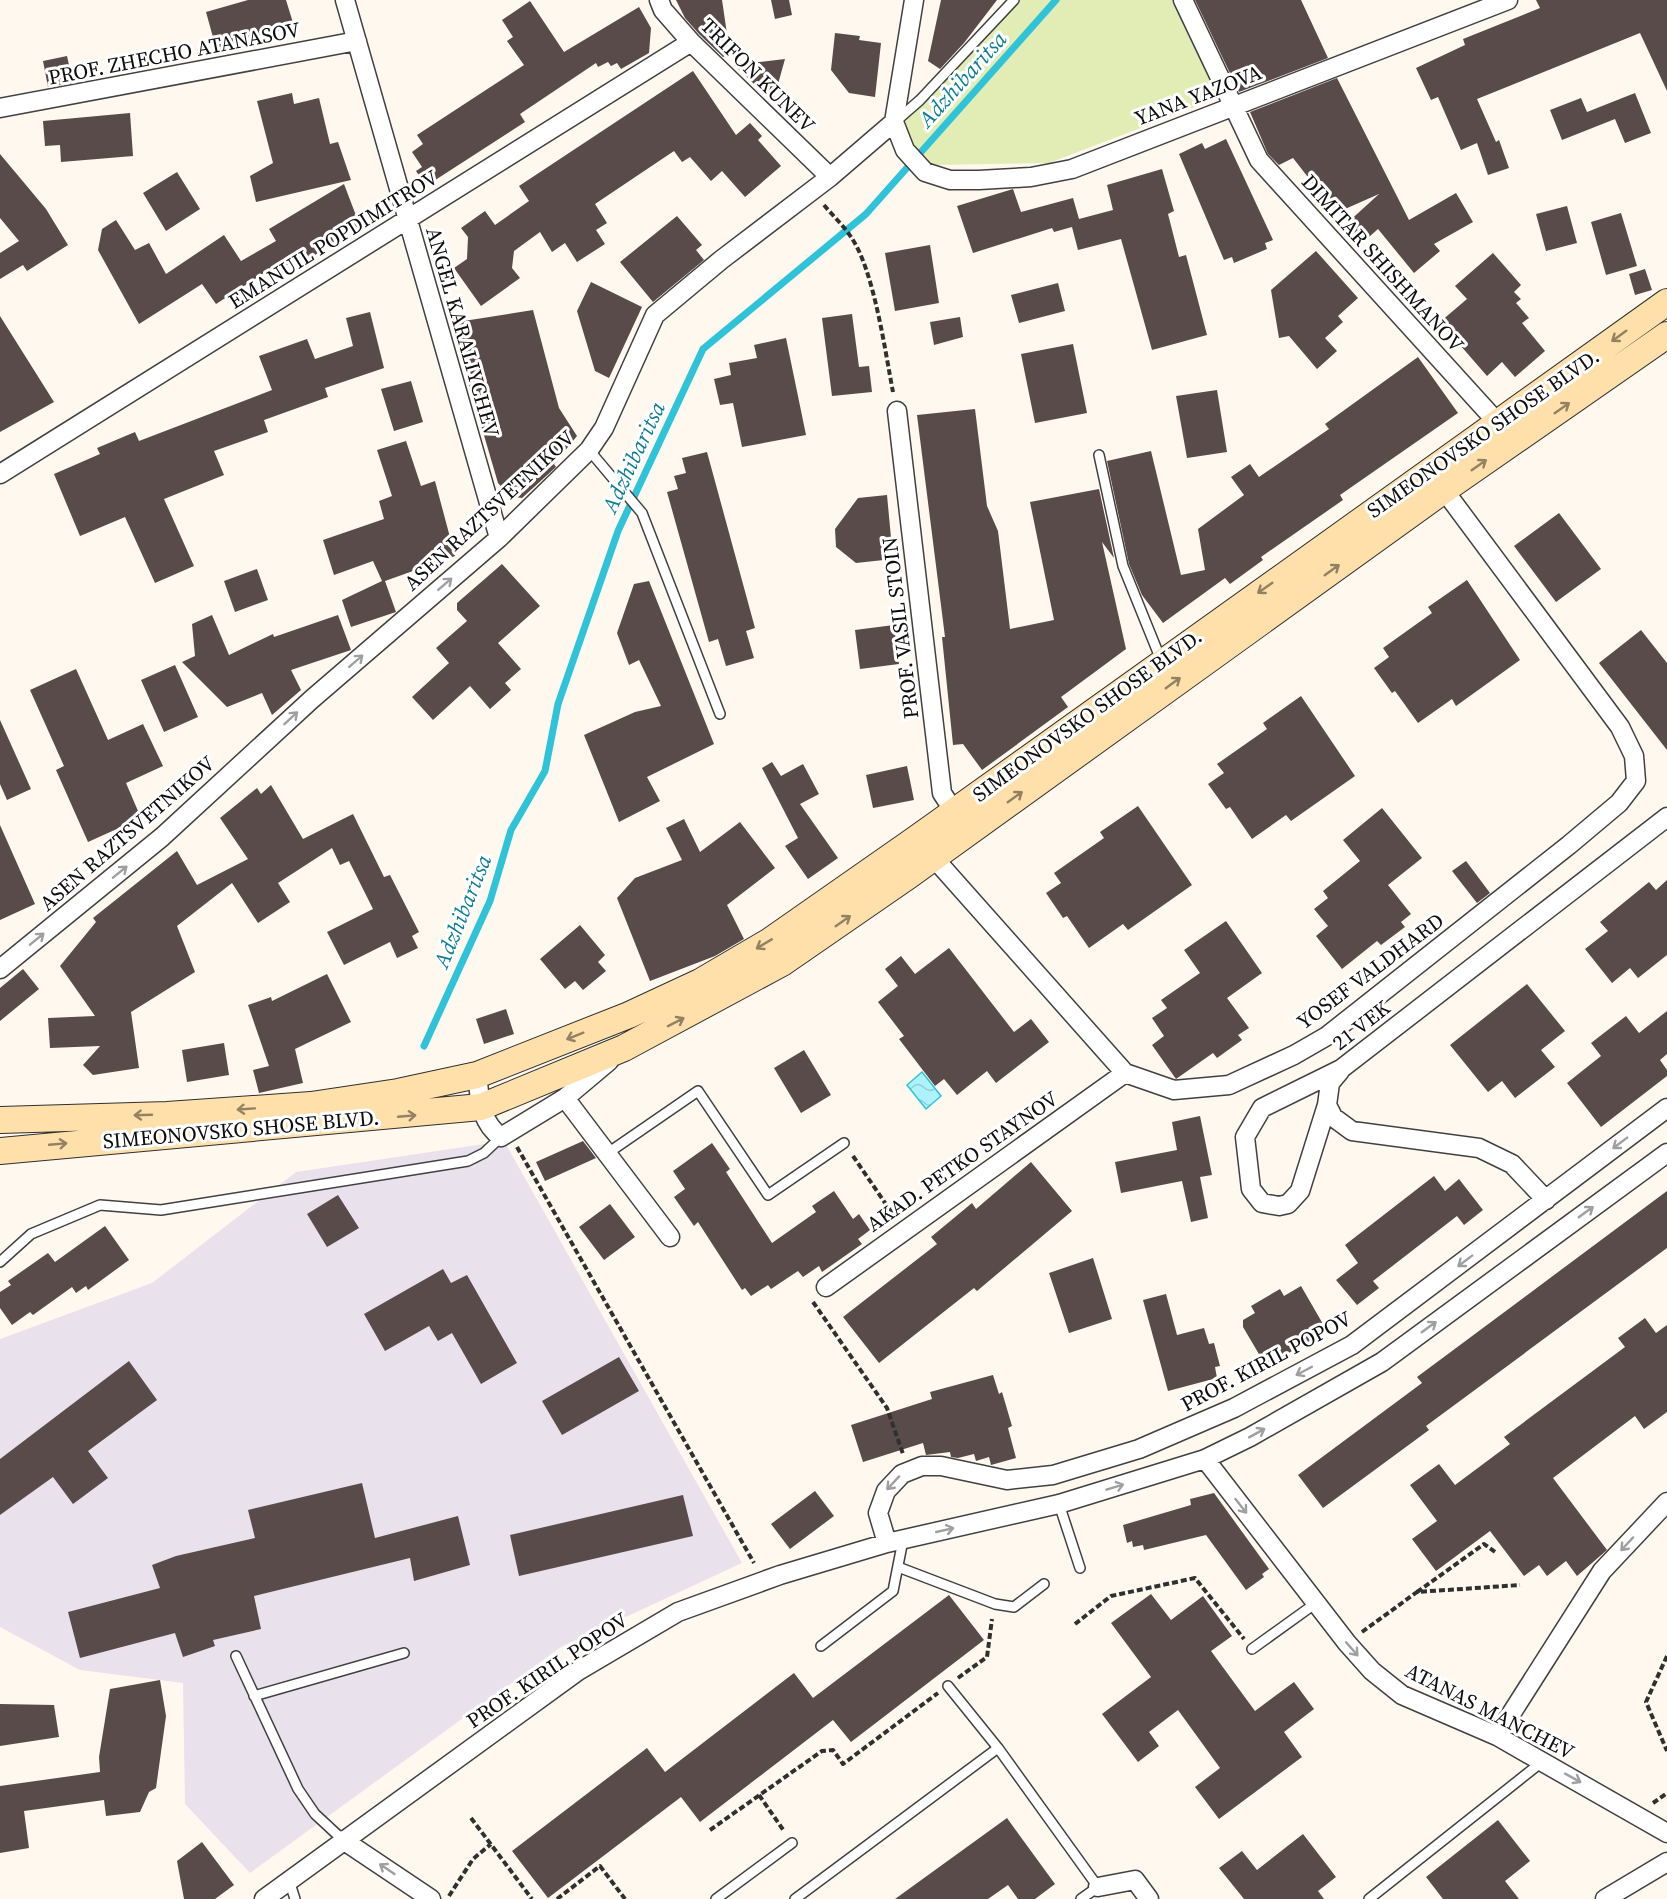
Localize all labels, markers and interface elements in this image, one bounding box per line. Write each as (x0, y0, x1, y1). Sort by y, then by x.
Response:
street label: TRIFON KUNEV (694, 11, 822, 139)
street label: PROF. ZHECHO ATANASOV (46, 14, 302, 92)
water label: Adzhibaritsa (910, 24, 1013, 135)
street label: YANA YAZOVA (1130, 57, 1266, 133)
street label: EMANUIL POPDIMITROV (223, 162, 443, 316)
street label: DIMITAR SHISHMANOV (1295, 168, 1471, 358)
street label: ANGEL KARALIYCHEV (419, 224, 507, 440)
one-way arrow (1612, 330, 1628, 342)
street label: SIMEONOVSKO SHOSE BLVD. (1361, 342, 1605, 524)
water label: Adzhibaritsa (593, 396, 672, 519)
one-way arrow (1553, 402, 1569, 414)
street label: ASEN RAZTSVETNIKOV (397, 423, 581, 597)
one-way arrow (1470, 459, 1487, 471)
street label: PROF. VASIL STOIN (874, 536, 926, 720)
one-way arrow (1324, 564, 1340, 576)
one-way arrow (437, 577, 452, 591)
one-way arrow (1257, 582, 1273, 594)
street label: SIMEONOVSKO SHOSE BLVD. (966, 622, 1208, 808)
one-way arrow (348, 654, 363, 668)
one-way arrow (1165, 677, 1181, 689)
one-way arrow (284, 711, 299, 725)
street label: ASEN RAZTSVETNIKOV (33, 749, 221, 917)
one-way arrow (1006, 791, 1022, 803)
water label: Adzhibaritsa (425, 849, 498, 974)
one-way arrow (112, 865, 128, 878)
street label: YOSEF VALDHARD (1290, 906, 1450, 1036)
one-way arrow (834, 915, 851, 927)
one-way arrow (29, 932, 45, 945)
one-way arrow (756, 938, 773, 950)
street label: 21 VEK (1326, 993, 1396, 1057)
one-way arrow (667, 1015, 685, 1027)
one-way arrow (566, 1031, 584, 1042)
street label: AKAD. PETKO STAYNOV (860, 1084, 1064, 1238)
street label: SIMEONOVSKO SHOSE BLVD. (101, 1102, 381, 1156)
one-way arrow (236, 1104, 256, 1115)
one-way arrow (133, 1110, 153, 1121)
one-way arrow (396, 1110, 416, 1121)
one-way arrow (1613, 1137, 1629, 1150)
one-way arrow (48, 1138, 68, 1149)
one-way arrow (1578, 1206, 1594, 1218)
one-way arrow (1457, 1255, 1473, 1267)
street label: PROF. KIRIL POPOV (1176, 1304, 1356, 1418)
one-way arrow (1420, 1321, 1436, 1333)
one-way arrow (1296, 1365, 1313, 1377)
one-way arrow (1248, 1427, 1265, 1439)
one-way arrow (886, 1475, 900, 1490)
one-way arrow (1105, 1481, 1124, 1492)
one-way arrow (1234, 1497, 1247, 1513)
one-way arrow (935, 1524, 954, 1536)
one-way arrow (1620, 1537, 1634, 1552)
street label: PROF. KIRIL POPOV (460, 1605, 634, 1735)
one-way arrow (1345, 1641, 1359, 1656)
street label: ATANAS MANCHEV (1401, 1656, 1579, 1766)
one-way arrow (1563, 1773, 1581, 1784)
one-way arrow (379, 1863, 396, 1876)

